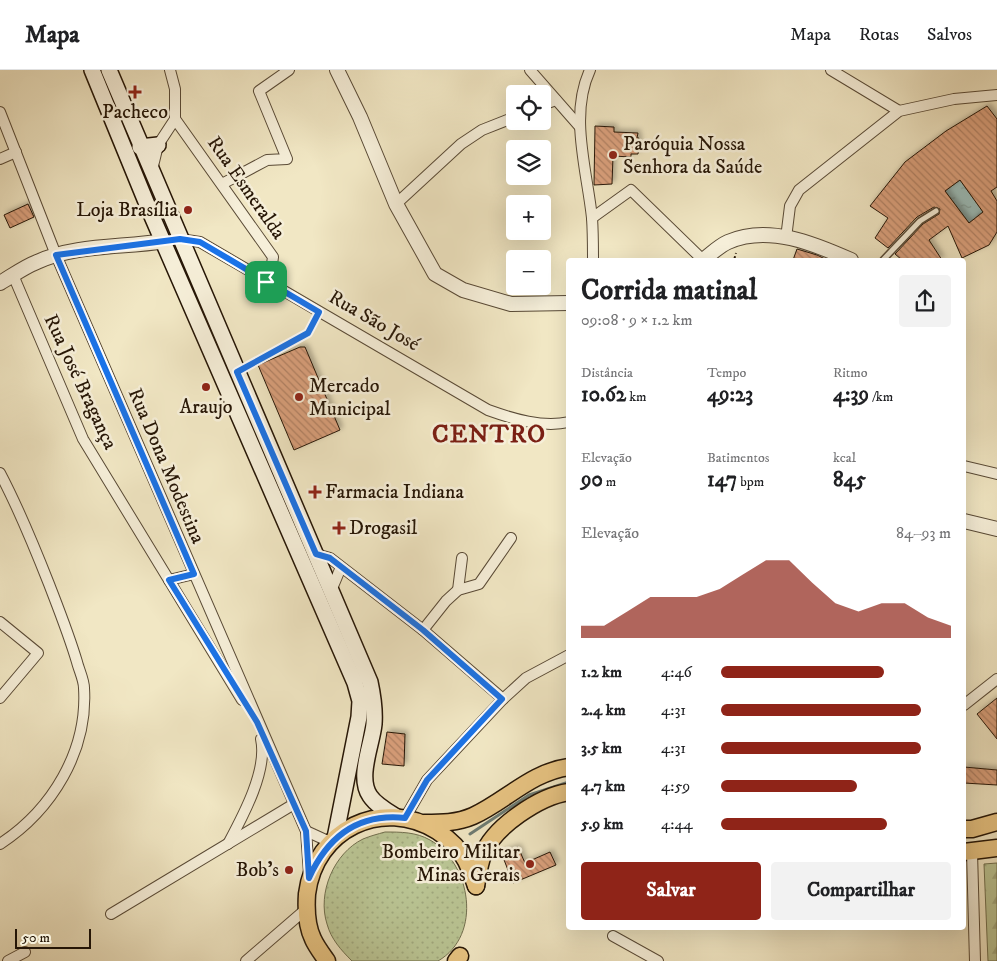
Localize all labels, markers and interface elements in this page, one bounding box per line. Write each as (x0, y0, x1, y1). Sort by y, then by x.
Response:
text: Mapa (25, 20, 79, 50)
text: Mapa (790, 24, 831, 46)
text: Rotas (859, 24, 899, 46)
text: Salvos (927, 24, 972, 46)
map controls (506, 85, 551, 295)
button: locate (506, 85, 551, 130)
marker: Pacheco (129, 86, 141, 98)
place label: Pacheco (102, 100, 168, 125)
street label: Rua Esmeralda (201, 132, 291, 245)
place label: Paróquia Nossa Senhora da Saúde (623, 132, 762, 180)
button: layers (506, 140, 551, 185)
marker: Paróquia Nossa Senhora da Saúde (607, 149, 619, 161)
button: + (506, 195, 551, 240)
place label: Loja Brasília (76, 198, 179, 223)
marker: Loja Brasília (182, 204, 194, 216)
button: − (506, 250, 551, 295)
pin (245, 261, 287, 303)
icon: arrive (252, 268, 280, 296)
text: Corrida matinal (581, 273, 757, 308)
button: share (899, 275, 951, 327)
street label: Rua São José (324, 285, 425, 357)
street label: Rua José Bragança (38, 310, 123, 454)
text: 09:08 · 9 × 1.2 km (581, 310, 692, 330)
text: Distância (581, 364, 633, 382)
text: Tempo (707, 364, 746, 382)
text: Ritmo (833, 364, 868, 382)
place label: Mercado Municipal (309, 374, 391, 422)
marker: Araujo (200, 381, 212, 393)
text: 10.62 (581, 382, 626, 408)
text: 49:23 (707, 382, 753, 408)
text: 4:39 (833, 382, 869, 408)
street label: Rua Dona Modestina (122, 384, 210, 548)
text: km (626, 388, 647, 406)
text: /km (869, 388, 893, 406)
marker: Mercado Municipal (293, 391, 305, 403)
place label: Araujo (180, 395, 232, 420)
district label: CENTRO (432, 419, 546, 450)
text: Elevação (581, 449, 632, 467)
text: Batimentos (707, 449, 769, 467)
text: kcal (833, 449, 856, 467)
text: 90 (581, 467, 603, 493)
text: 147 (707, 467, 737, 493)
text: 845 (833, 467, 866, 493)
text: m (603, 473, 616, 491)
text: bpm (737, 473, 764, 491)
place label: Farmacia Indiana (325, 480, 464, 505)
marker: Farmacia Indiana (309, 486, 321, 498)
place label: Drogasil (349, 516, 417, 541)
marker: Drogasil (333, 522, 345, 534)
text: Elevação (581, 523, 639, 543)
text: 84–93 m (896, 523, 951, 543)
text: 1.2 km (581, 662, 622, 682)
text: 4:46 (661, 662, 692, 682)
text: 2.4 km (581, 700, 626, 720)
text: 4:31 (661, 700, 686, 720)
text: 3.5 km (581, 738, 622, 758)
text: 4:31 (661, 738, 686, 758)
text: 4.7 km (581, 776, 625, 796)
text: 4:59 (661, 776, 690, 796)
text: 5.9 km (581, 814, 624, 834)
text: 4:44 (661, 814, 693, 834)
place label: Bombeiro Militar Minas Gerais (382, 840, 521, 888)
place label: Bob's (236, 858, 279, 883)
marker: Bombeiro Militar Minas Gerais (524, 858, 536, 870)
button: Salvar (581, 862, 761, 920)
button: Compartilhar (771, 862, 951, 920)
marker: Bob's (283, 864, 295, 876)
scale bar (15, 926, 91, 949)
text: 50 m (22, 929, 50, 947)

